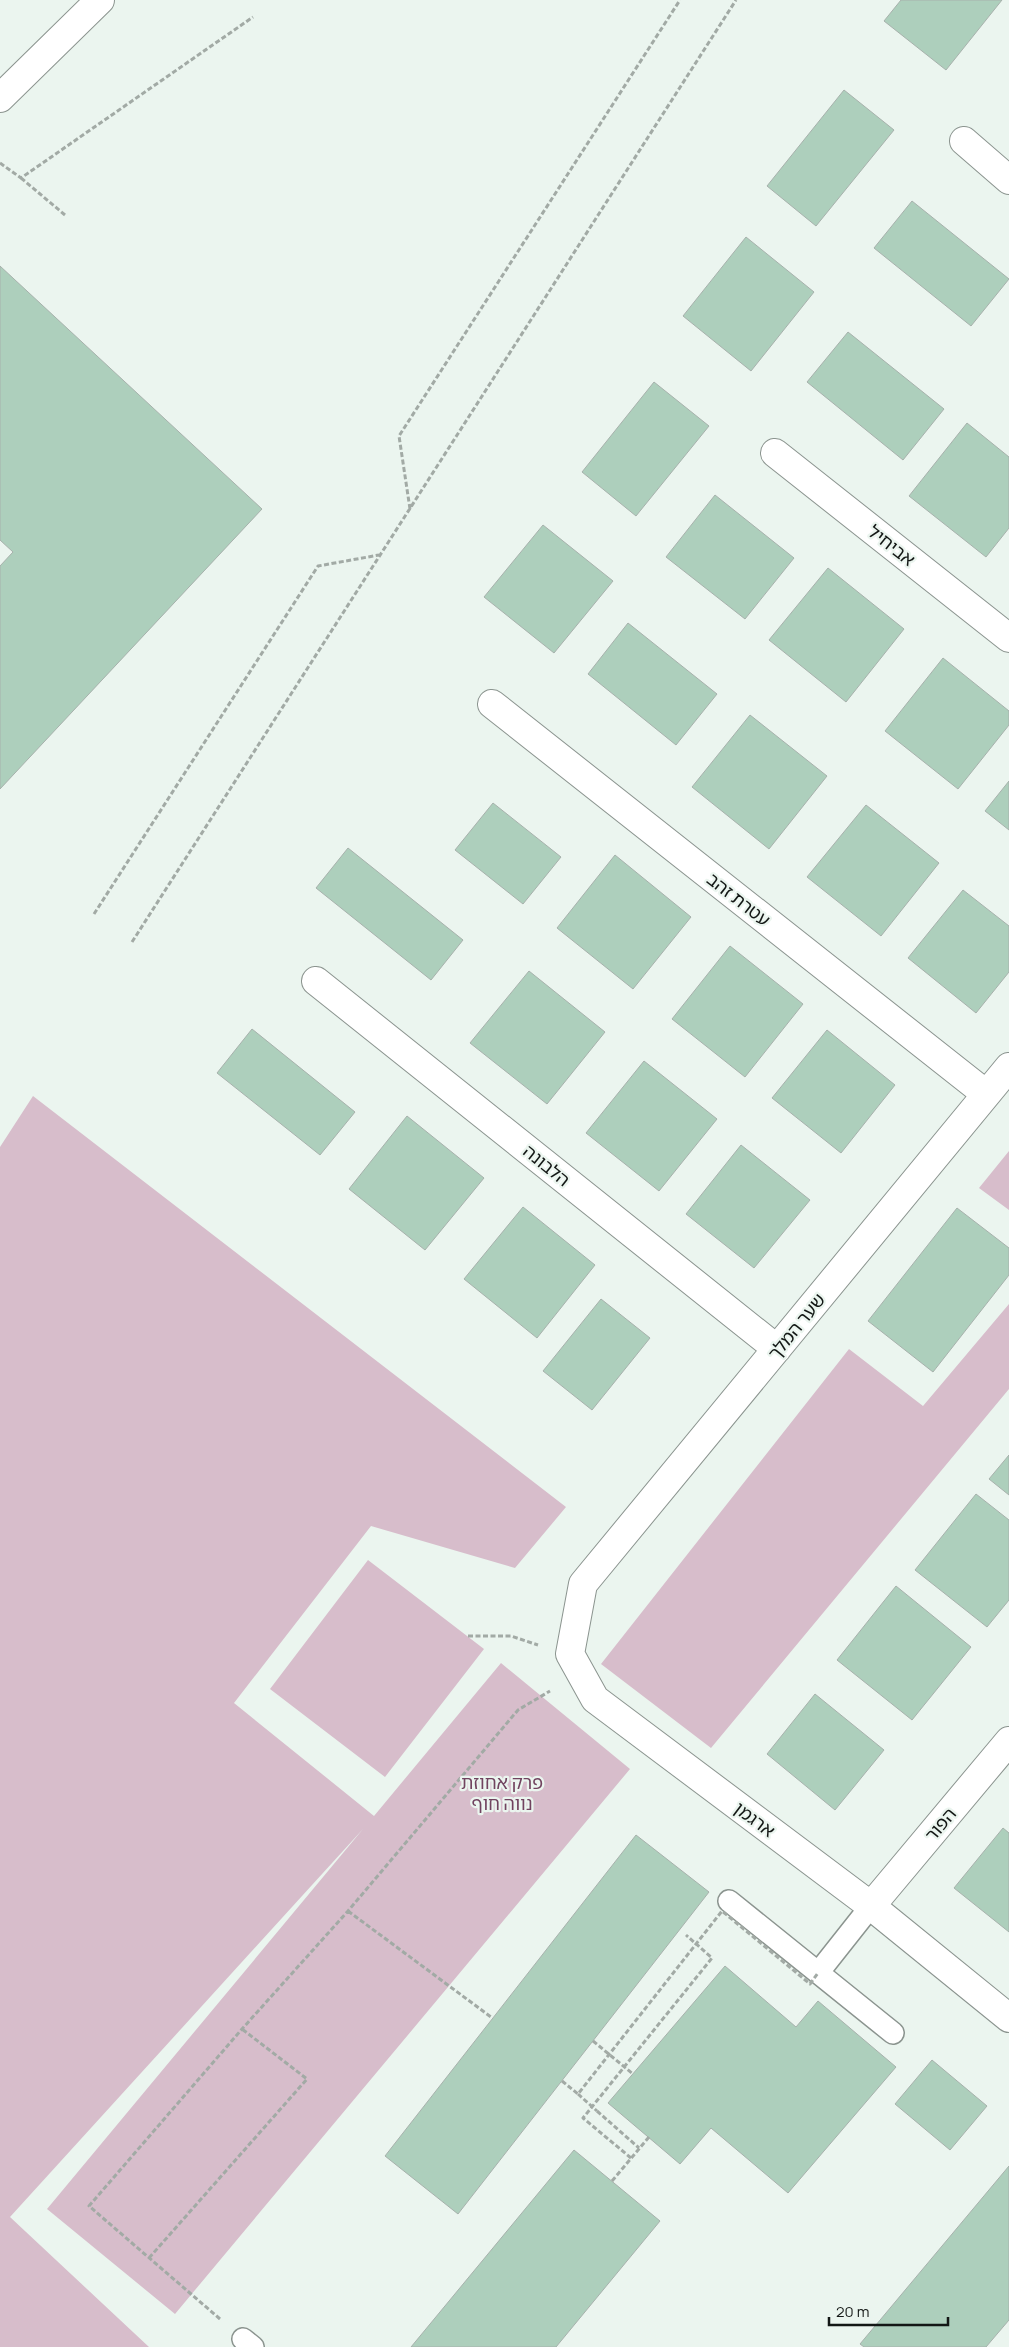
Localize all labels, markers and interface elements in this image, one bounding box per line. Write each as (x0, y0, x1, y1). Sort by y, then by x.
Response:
street label: אביחיל (864, 519, 920, 571)
street label: עטרת זהב (702, 867, 776, 931)
street label: הלבונה (519, 1139, 575, 1191)
street label: שער המלך (762, 1288, 830, 1364)
park label: פרק אחוזת נווה חוף (461, 1770, 543, 1815)
street label: ארגמן (730, 1796, 780, 1842)
street label: הפור (919, 1802, 961, 1846)
scale bar (829, 2294, 948, 2326)
text: 20 m (836, 2301, 869, 2322)

